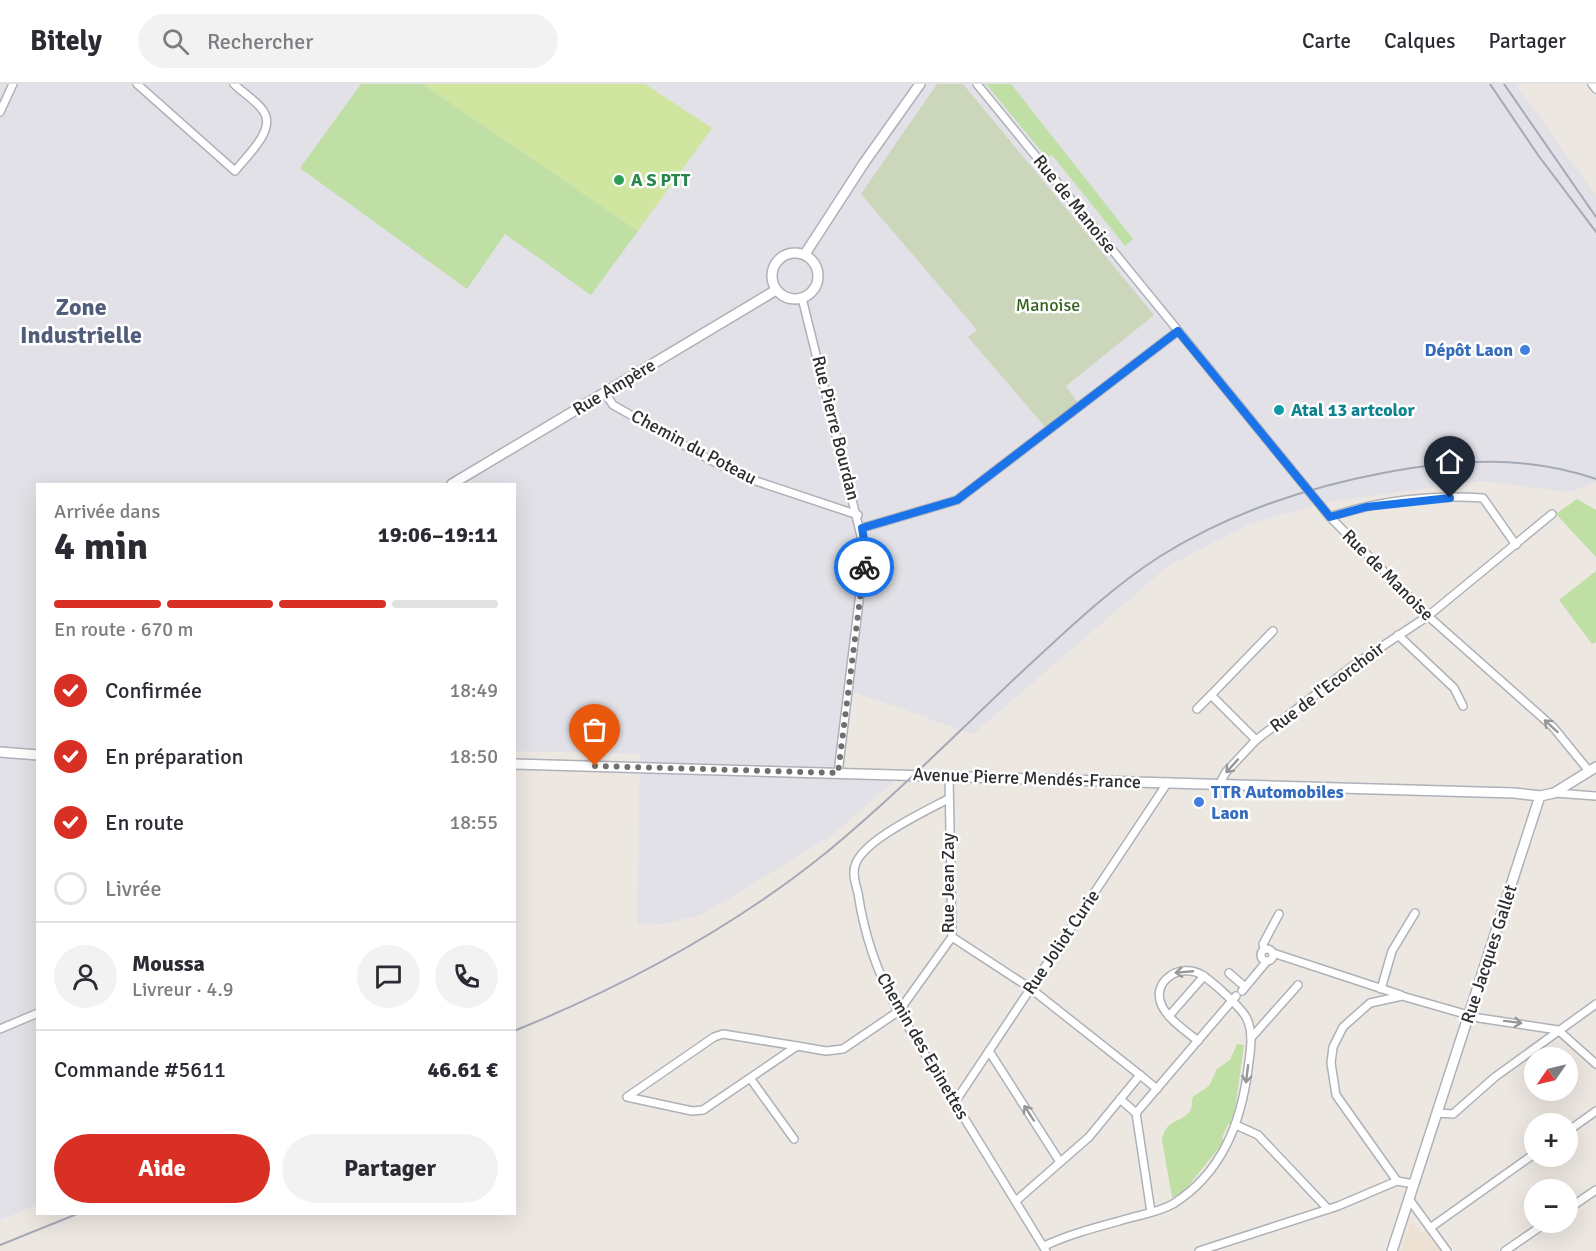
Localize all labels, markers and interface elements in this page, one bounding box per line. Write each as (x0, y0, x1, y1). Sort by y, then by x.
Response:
search box (138, 14, 558, 68)
text: Bitely (30, 24, 102, 58)
icon: search (159, 25, 192, 58)
text: Rechercher (207, 28, 313, 55)
text: Carte (1302, 28, 1351, 54)
text: Calques (1384, 28, 1455, 54)
text: Partager (1488, 28, 1566, 54)
street label: Rue de Manoise (1029, 150, 1121, 258)
place label: A S PTT (631, 169, 691, 191)
marker: A S PTT (612, 173, 626, 187)
district label: Zone Industrielle (20, 292, 142, 350)
park label: Manoise (1016, 294, 1080, 316)
place label: Dépôt Laon (1424, 339, 1513, 361)
marker: Dépôt Laon (1518, 343, 1532, 357)
street label: Rue Pierre Bourdan (807, 353, 865, 503)
street label: Rue Ampère (569, 354, 659, 420)
place label: Atal 13 artcolor (1291, 399, 1415, 421)
marker: Atal 13 artcolor (1272, 403, 1286, 417)
street label: Chemin du Poteau (627, 405, 761, 489)
pin (1424, 436, 1475, 498)
icon: home (1433, 445, 1466, 478)
text: Arrivée dans (54, 499, 160, 524)
text: 19:06–19:11 (378, 521, 498, 548)
text: 4 min (54, 522, 148, 570)
street label: Rue de Manoise (1338, 525, 1438, 625)
courier (834, 537, 894, 597)
icon: bike (848, 551, 881, 584)
text: En route · 670 m (54, 617, 193, 642)
street label: Rue de l'Ecorchoir (1266, 637, 1389, 737)
icon: check (54, 674, 87, 707)
text: Confirmée (105, 677, 202, 704)
text: 18:49 (449, 678, 498, 703)
pin (569, 704, 620, 766)
icon: bag (578, 713, 611, 746)
one-way arrow (1544, 719, 1559, 733)
icon: check (54, 740, 87, 773)
text: En préparation (105, 743, 244, 770)
text: 18:50 (449, 744, 498, 769)
one-way arrow (1225, 758, 1239, 773)
street label: Avenue Pierre Mendés-France (913, 763, 1141, 793)
place label: TTR Automobiles Laon (1211, 781, 1344, 824)
marker: TTR Automobiles Laon (1192, 795, 1206, 809)
icon: check (54, 806, 87, 839)
text: En route (105, 809, 184, 836)
text: 18:55 (449, 810, 498, 835)
street label: Rue Jean Zay (937, 832, 959, 933)
text: Livrée (105, 875, 162, 902)
street label: Rue Jacques Gallet (1456, 882, 1522, 1026)
street label: Rue Joliot Curie (1018, 885, 1104, 999)
button: person (54, 945, 117, 1008)
button: chat (357, 945, 420, 1008)
button: phone (435, 945, 498, 1008)
text: Moussa (132, 950, 205, 977)
one-way arrow (1175, 967, 1195, 978)
street label: Chemin des Epinettes (872, 969, 974, 1123)
text: Livreur · 4.9 (132, 977, 233, 1002)
one-way arrow (1503, 1017, 1523, 1028)
north arrow (1524, 1047, 1578, 1101)
map controls (1524, 1047, 1578, 1233)
text: Commande #5611 (54, 1056, 226, 1083)
text: 46.61 € (427, 1056, 498, 1083)
one-way arrow (1241, 1064, 1252, 1084)
one-way arrow (1022, 1105, 1034, 1122)
button: + (1524, 1113, 1578, 1167)
button: Aide (54, 1134, 270, 1203)
button: Partager (282, 1134, 498, 1203)
button: − (1524, 1179, 1578, 1233)

